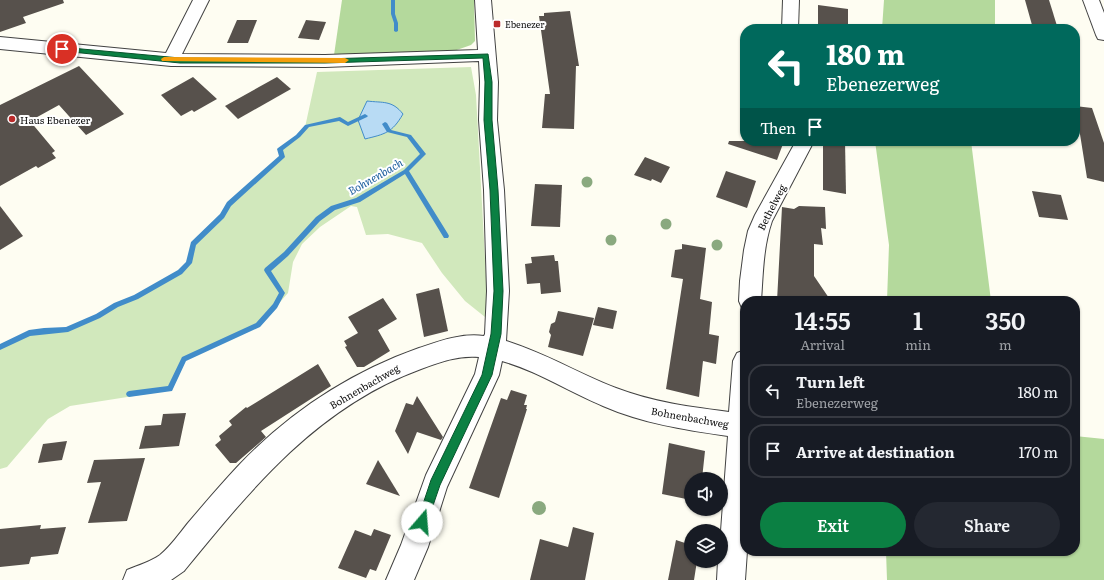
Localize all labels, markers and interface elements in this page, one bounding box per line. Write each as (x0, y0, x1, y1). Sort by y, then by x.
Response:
place label: Ebenezer (505, 17, 545, 31)
marker: Ebenezer (492, 19, 502, 29)
pin (45, 32, 79, 66)
text: 180 m (826, 32, 905, 74)
icon: arrive (51, 38, 73, 60)
icon: left (760, 40, 812, 92)
text: Ebenezerweg (826, 70, 939, 97)
place label: Haus Ebenezer (20, 112, 90, 127)
marker: Haus Ebenezer (7, 114, 17, 124)
text: Then (760, 116, 796, 139)
icon: arrive (804, 116, 826, 138)
water label: Bohnenbach (345, 154, 406, 198)
street label: Bethelweg (753, 181, 789, 233)
text: 14:55 (795, 302, 851, 337)
text: 1 (913, 302, 923, 337)
text: 350 (985, 302, 1026, 337)
text: Arrival (800, 335, 845, 354)
text: min (905, 335, 931, 354)
text: m (999, 335, 1012, 354)
street label: Bohnenbachweg (326, 360, 402, 412)
text: Turn left (796, 370, 865, 393)
icon: left (762, 380, 784, 402)
text: 180 m (1017, 380, 1058, 403)
text: Ebenezerweg (796, 393, 878, 412)
street label: Bohnenbachweg (650, 403, 730, 431)
icon: arrive (762, 440, 784, 462)
text: Arrive at destination (796, 440, 955, 463)
text: 170 m (1019, 440, 1058, 463)
map controls (684, 472, 728, 568)
button: sound (684, 472, 728, 516)
position arrow (401, 501, 443, 543)
button: Exit (760, 502, 906, 548)
button: Share (914, 502, 1060, 548)
button: layers (684, 524, 728, 568)

